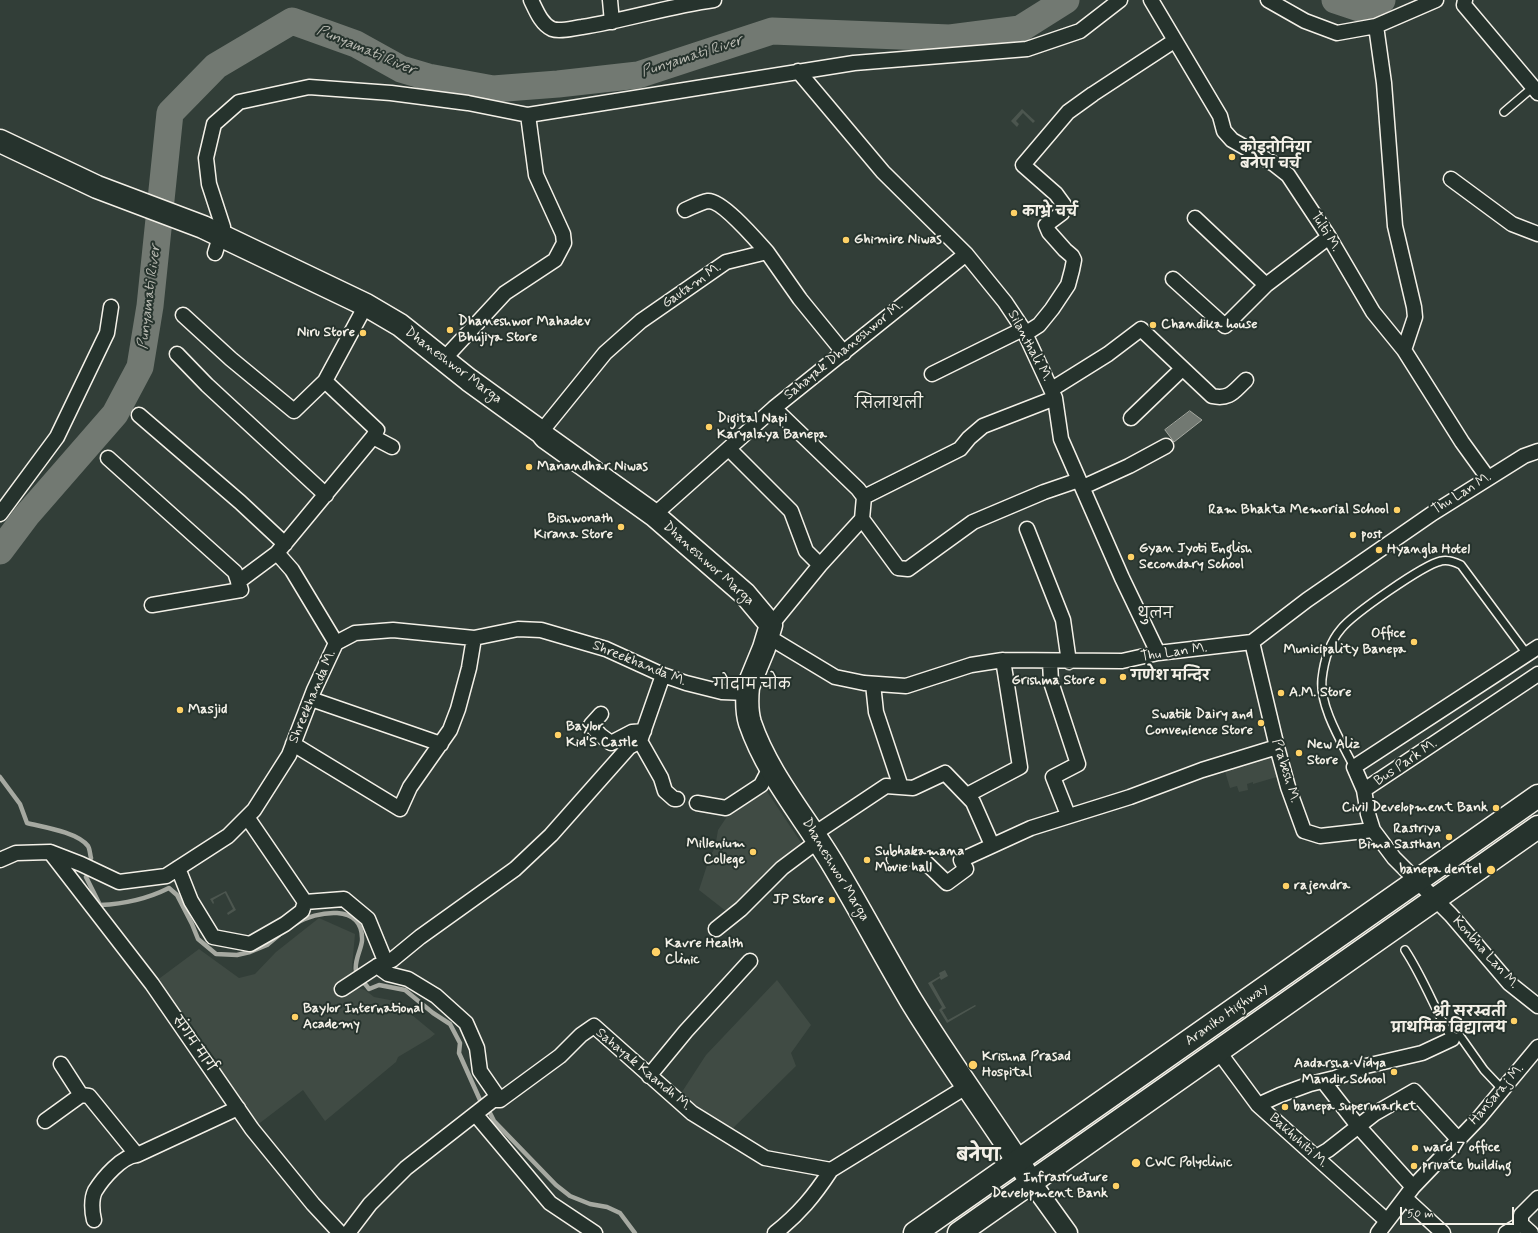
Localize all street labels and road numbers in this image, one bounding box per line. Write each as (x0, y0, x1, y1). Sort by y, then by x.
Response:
street label: Tulti M. (1306, 209, 1344, 255)
street label: Gautam M. (659, 260, 725, 312)
street label: Sahayak Dhaneshwor M. (781, 298, 907, 404)
street label: Silanthali M. (1003, 308, 1055, 384)
street label: Dhaneshwor Marga (401, 324, 505, 408)
street label: Thu Lan M. (1429, 469, 1495, 519)
street label: Dhaneshwor Marga (659, 518, 757, 610)
street label: Shreekhanda M. (590, 638, 688, 690)
street label: Thu Lan M. (1140, 640, 1208, 666)
street label: Shreekhanda M. (286, 648, 340, 746)
street label: Bus Park M. (1371, 736, 1441, 790)
street label: Prabesh M. (1267, 737, 1303, 805)
street label: Dhaneshwor Marga (798, 815, 872, 925)
street label: Konbha Lan M. (1448, 913, 1522, 993)
street label: Araniko Highway (1182, 980, 1272, 1050)
street label: संगम मार्ग (168, 1013, 218, 1075)
street label: Sahayak Kaandh M. (592, 1025, 694, 1115)
street label: Hansaraj M. (1466, 1061, 1528, 1129)
street label: Bakhuhiti M. (1265, 1110, 1331, 1172)

